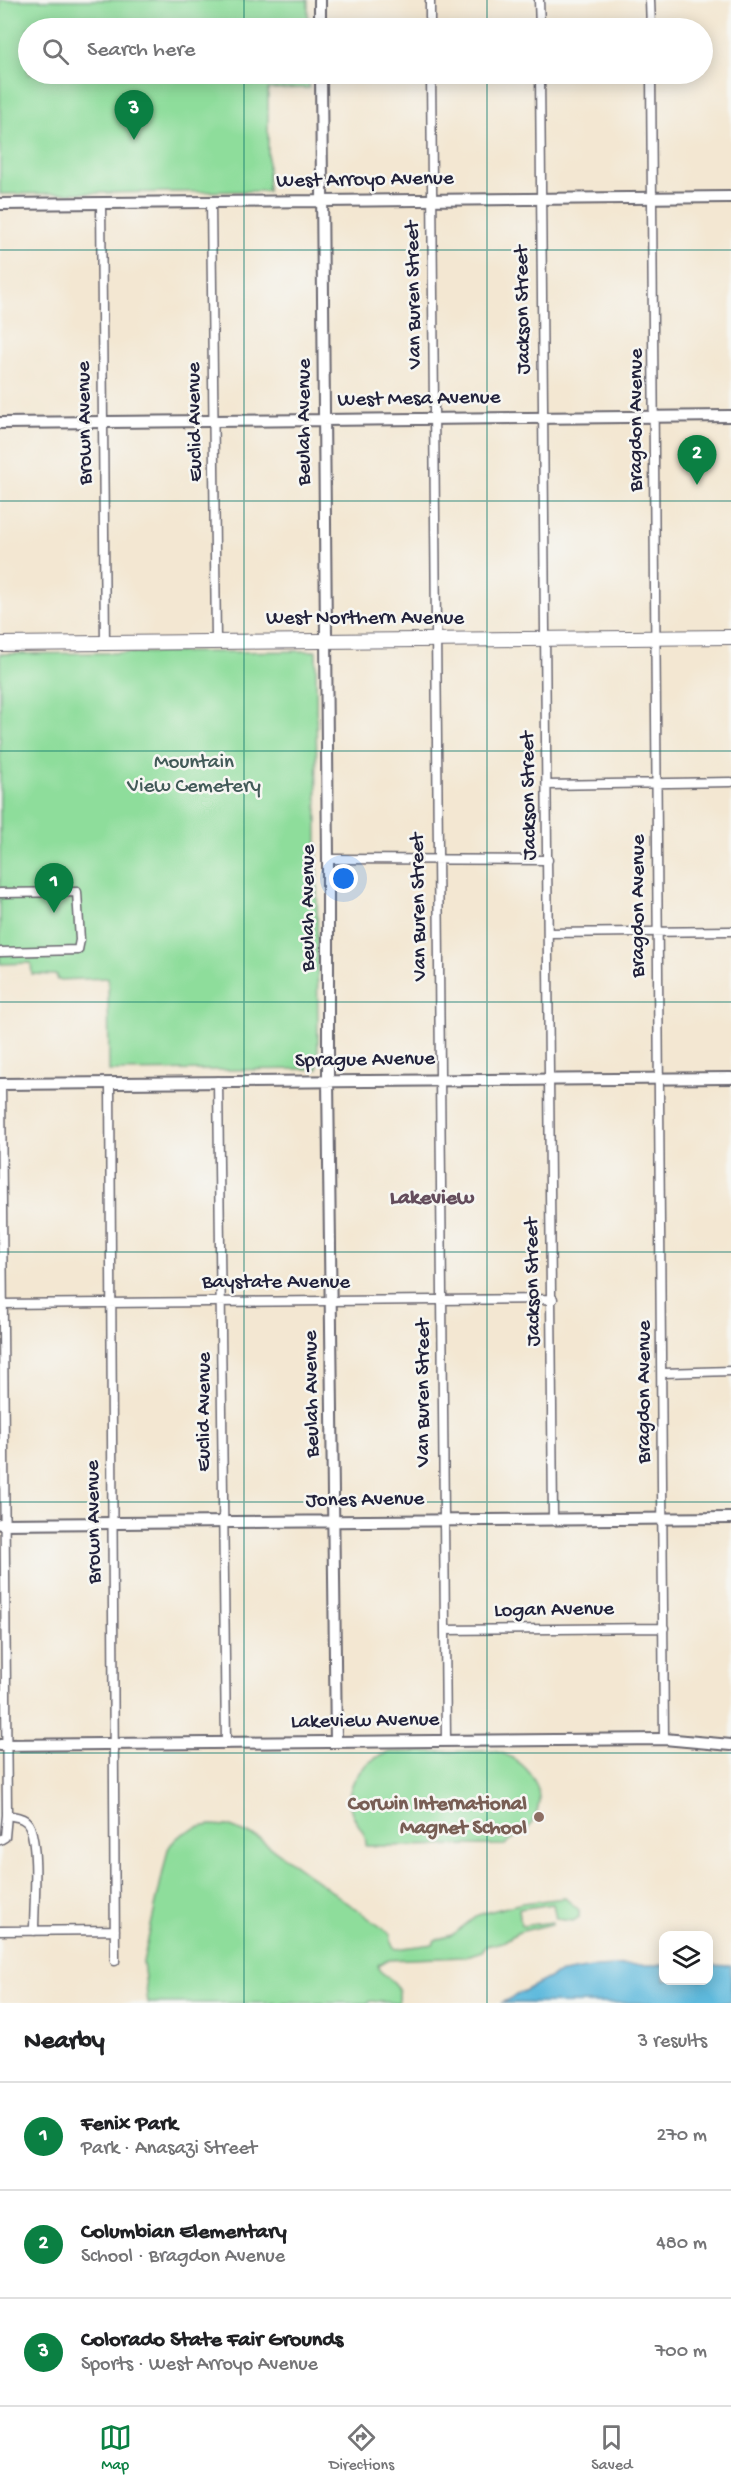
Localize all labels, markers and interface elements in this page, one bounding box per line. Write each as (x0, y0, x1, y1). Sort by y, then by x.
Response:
search box (18, 18, 713, 84)
icon: search (39, 35, 72, 68)
text: Search here (87, 38, 195, 64)
pin: 3 (114, 90, 154, 140)
street label: West Arroyo Avenue (276, 167, 455, 195)
street label: Van Buren Street (401, 218, 429, 370)
street label: Jackson Street (510, 243, 538, 375)
street label: Bragdon Avenue (625, 347, 650, 493)
street label: Beulah Avenue (293, 357, 318, 487)
street label: Brown Avenue (72, 360, 100, 486)
street label: Euclid Avenue (182, 361, 210, 482)
street label: West Mesa Avenue (337, 386, 502, 414)
pin: 2 (678, 436, 716, 485)
street label: West Northern Avenue (266, 607, 465, 632)
street label: Jackson Street (516, 729, 544, 861)
park label: Mountain View Cemetery (126, 751, 261, 800)
street label: Van Buren Street (406, 830, 434, 982)
street label: Bragdon Avenue (627, 833, 652, 979)
street label: Beulah Avenue (297, 843, 322, 973)
pin: 1 (34, 864, 74, 913)
your location (329, 864, 358, 893)
street label: Sprague Avenue (295, 1047, 436, 1075)
district label: Lakeview (390, 1186, 475, 1212)
street label: Jackson Street (520, 1215, 548, 1347)
street label: Baystate Avenue (201, 1271, 351, 1296)
street label: Van Buren Street (412, 1317, 437, 1468)
street label: Bragdon Avenue (633, 1319, 658, 1465)
street label: Beulah Avenue (299, 1329, 327, 1459)
street label: Euclid Avenue (193, 1351, 218, 1472)
street label: Brown Avenue (81, 1459, 109, 1585)
street label: Jones Avenue (305, 1487, 426, 1515)
street label: Logan Avenue (494, 1597, 616, 1625)
street label: Lakeview Avenue (290, 1708, 441, 1736)
place label: Corwin International Magnet School (347, 1793, 527, 1842)
marker: Corwin International Magnet School (532, 1810, 546, 1824)
map controls (659, 1931, 713, 1985)
button: layers (659, 1931, 713, 1985)
text: Nearby (24, 2027, 105, 2058)
text: 3 results (638, 2031, 707, 2054)
text: Fenix Park (81, 2112, 178, 2138)
text: 1 (39, 2125, 48, 2148)
text: 270 m (657, 2125, 707, 2148)
text: Park · Anasazi Street (81, 2138, 257, 2161)
text: Columbian Elementary (81, 2220, 287, 2246)
text: 2 (39, 2233, 48, 2256)
text: 480 m (656, 2233, 707, 2256)
text: School · Bragdon Avenue (81, 2246, 285, 2269)
text: Colorado State Fair Grounds (81, 2328, 343, 2354)
text: 3 (38, 2341, 49, 2364)
text: 700 m (655, 2341, 707, 2364)
text: Sports · West Arroyo Avenue (81, 2354, 318, 2377)
tab: Map (99, 2421, 132, 2476)
tab: Directions (329, 2421, 394, 2476)
tab: Saved (591, 2421, 632, 2476)

